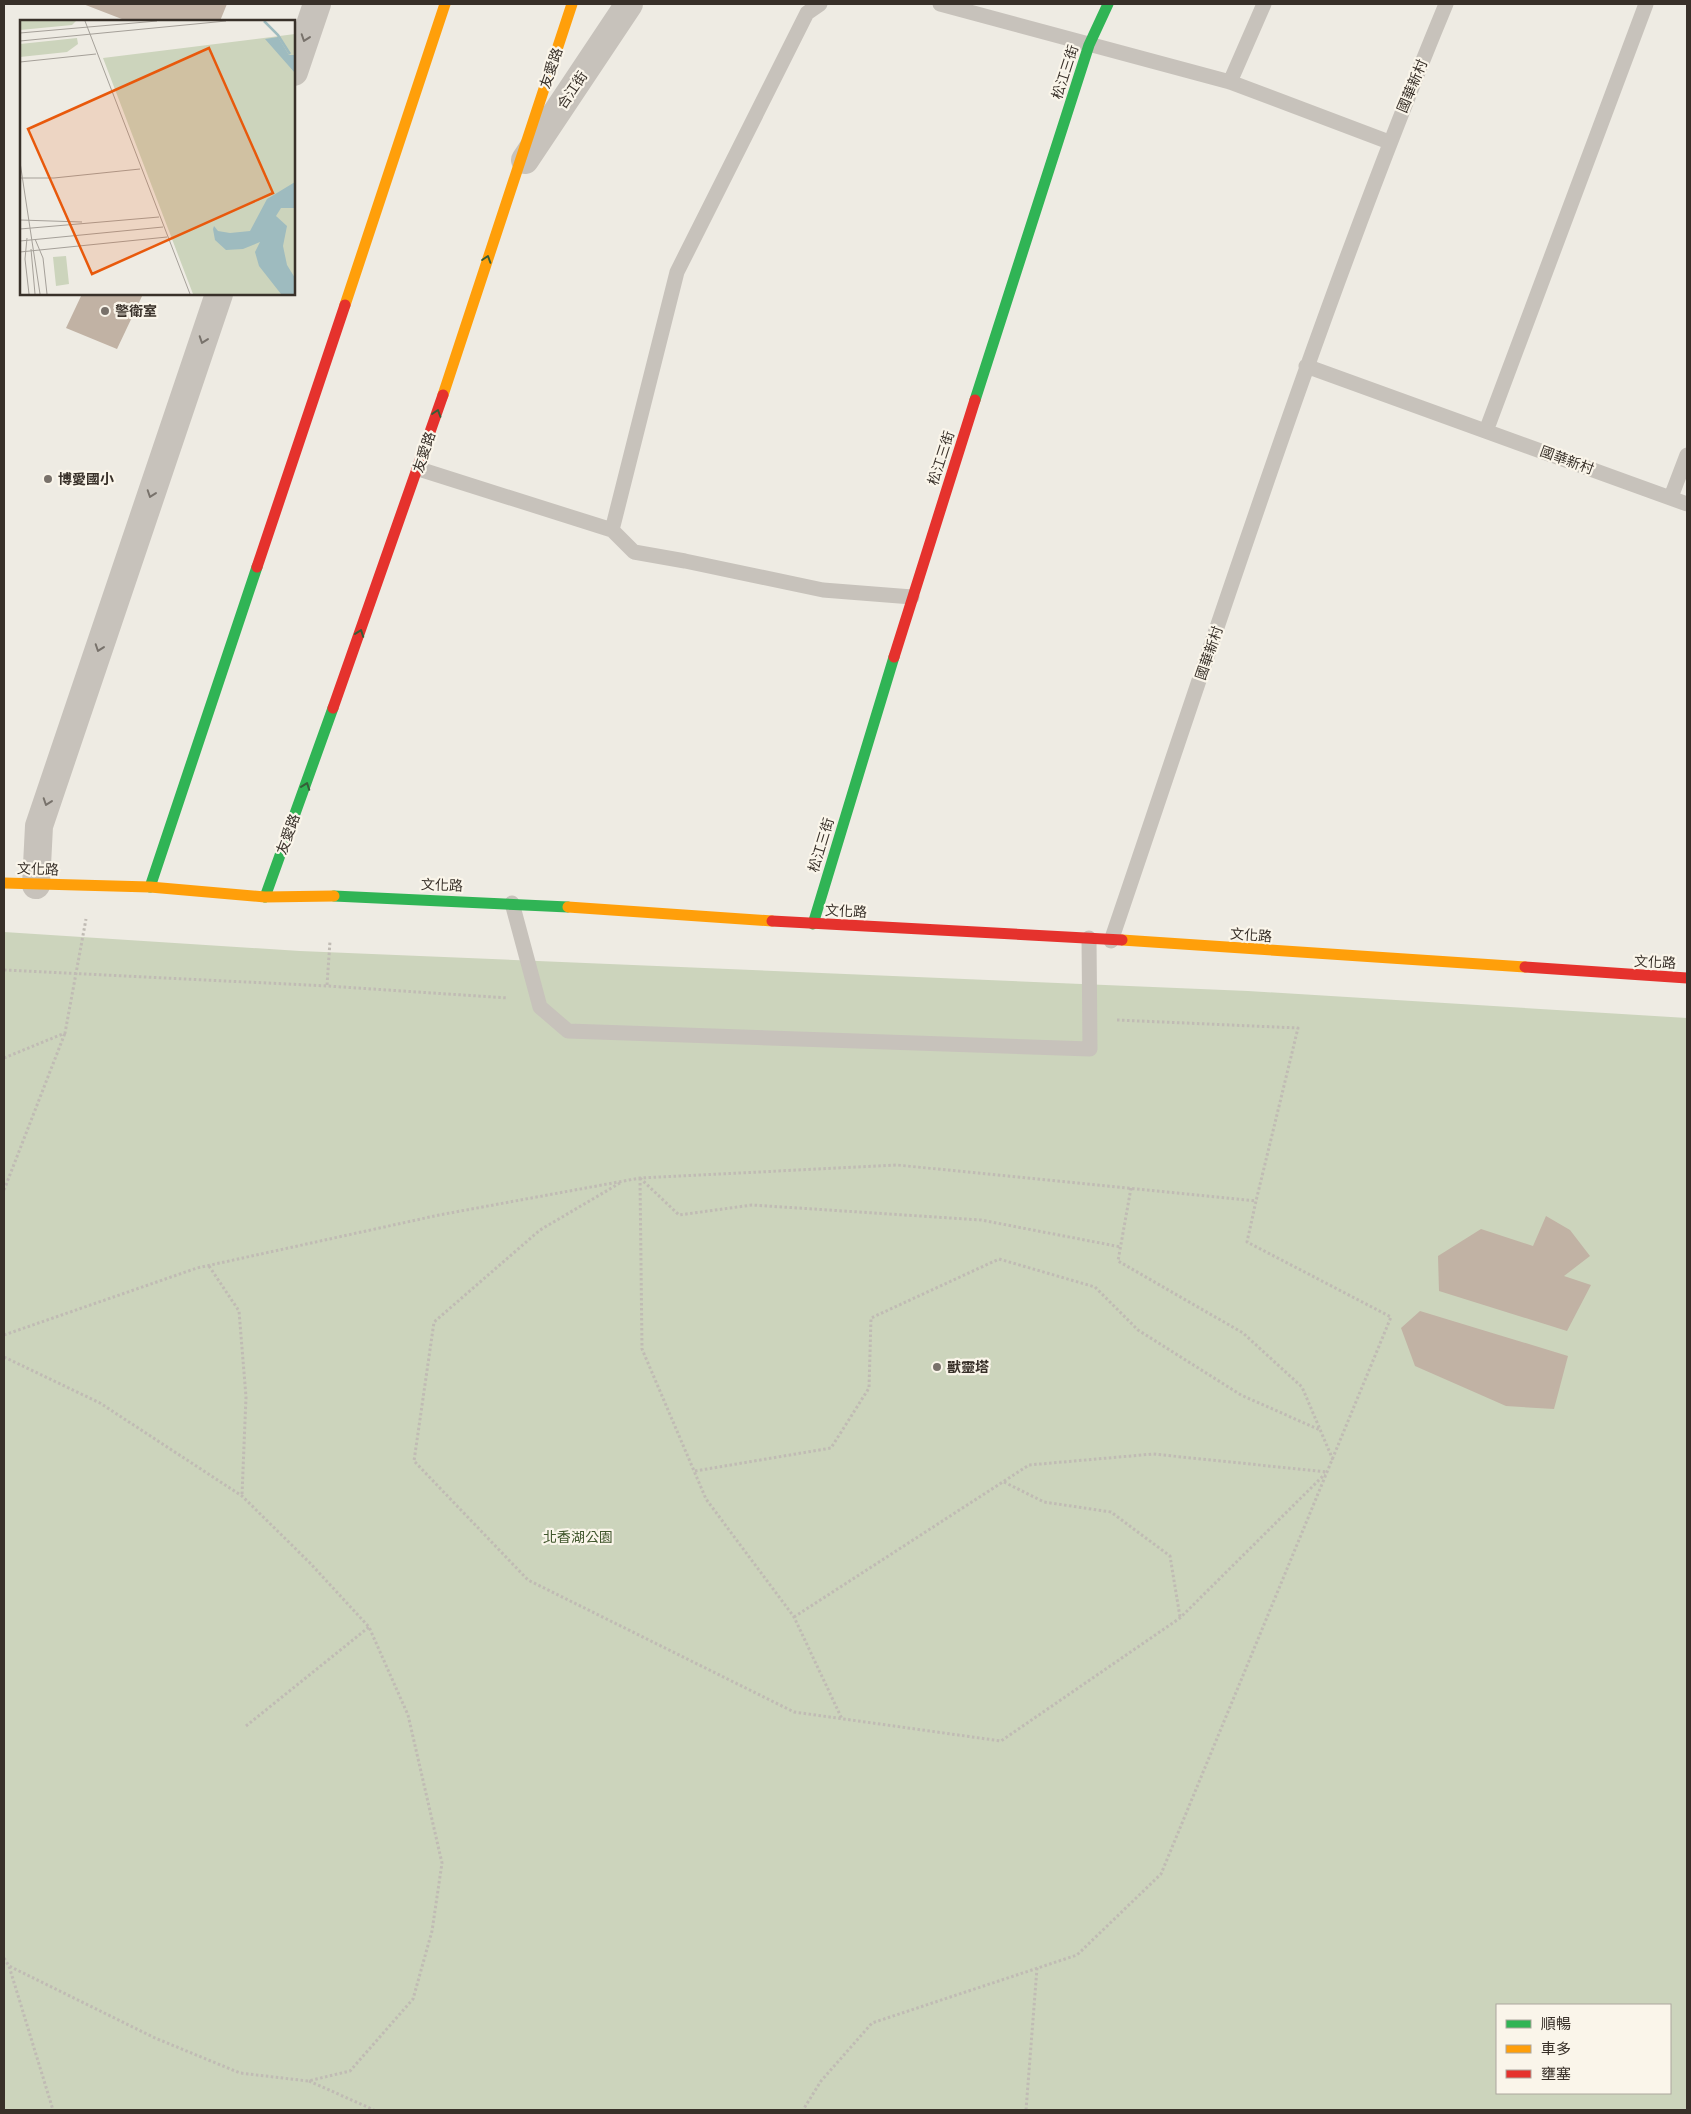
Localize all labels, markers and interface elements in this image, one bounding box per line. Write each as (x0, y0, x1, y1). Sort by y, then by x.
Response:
inset map (20, 20, 295, 295)
one-way arrow (301, 33, 311, 42)
street label: 松江三街 (1047, 42, 1083, 102)
street label: 友愛路 (535, 45, 567, 91)
street label: 國華新村 (1392, 56, 1432, 116)
street label: 合江街 (552, 67, 592, 113)
one-way arrow (482, 255, 492, 263)
place label: 警衛室 (115, 301, 157, 321)
marker: 警衛室 (99, 305, 111, 317)
one-way arrow (199, 335, 209, 344)
one-way arrow (431, 409, 441, 418)
street label: 松江三街 (923, 428, 959, 488)
street label: 友愛路 (408, 429, 440, 475)
street label: 國華新村 (1537, 441, 1597, 479)
place label: 博愛國小 (58, 469, 114, 489)
marker: 博愛國小 (42, 473, 54, 485)
one-way arrow (147, 489, 157, 498)
street label: 國華新村 (1190, 623, 1228, 683)
one-way arrow (355, 629, 365, 637)
one-way arrow (95, 643, 105, 651)
one-way arrow (300, 782, 310, 790)
one-way arrow (43, 797, 53, 805)
street label: 友愛路 (271, 811, 305, 857)
street label: 松江三街 (803, 815, 839, 875)
street label: 文化路 (17, 858, 59, 880)
street label: 文化路 (421, 874, 463, 896)
street label: 文化路 (825, 900, 867, 922)
street label: 文化路 (1229, 924, 1273, 946)
street label: 文化路 (1634, 951, 1676, 973)
place label: 獸靈塔 (947, 1357, 989, 1377)
marker: 獸靈塔 (931, 1361, 943, 1373)
park label: 北香湖公園 (543, 1527, 613, 1547)
legend (1496, 2004, 1671, 2094)
text: 順暢 (1541, 2013, 1571, 2034)
text: 車多 (1541, 2038, 1571, 2059)
text: 壅塞 (1541, 2063, 1571, 2084)

